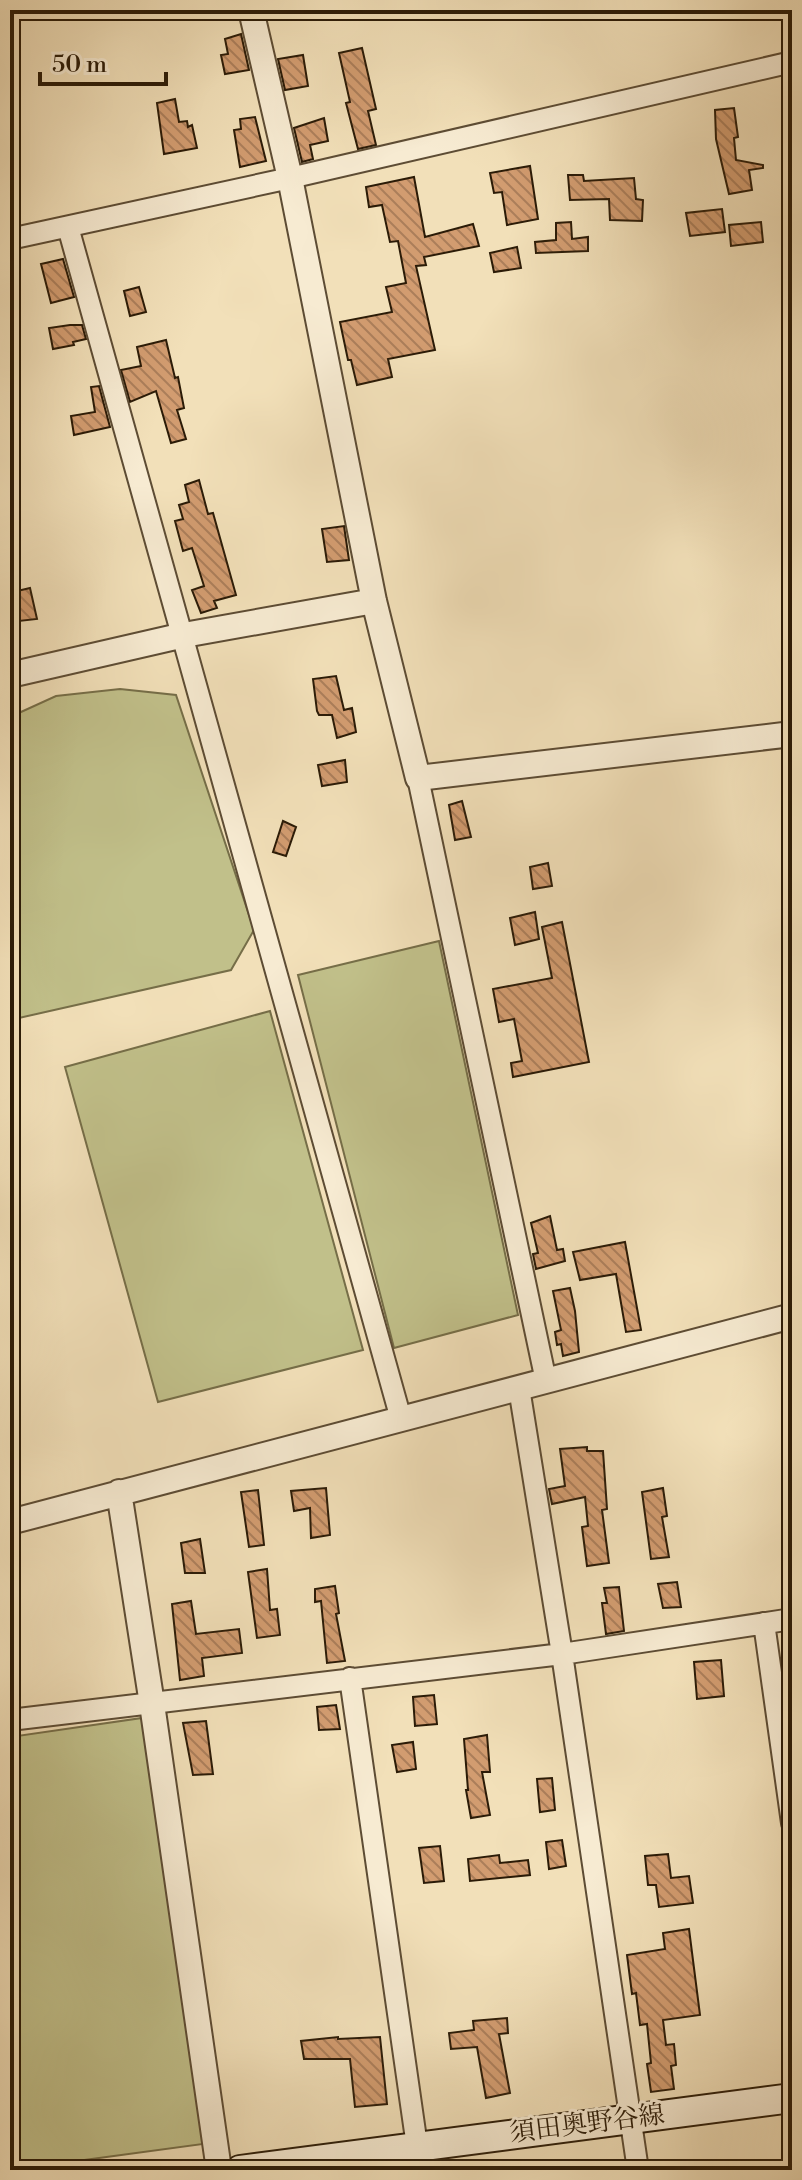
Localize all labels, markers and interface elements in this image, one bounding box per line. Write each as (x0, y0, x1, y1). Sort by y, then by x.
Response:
scale bar (40, 36, 166, 86)
text: 50 m (52, 50, 107, 80)
street label: 須田奥野谷線 (508, 2099, 666, 2149)

